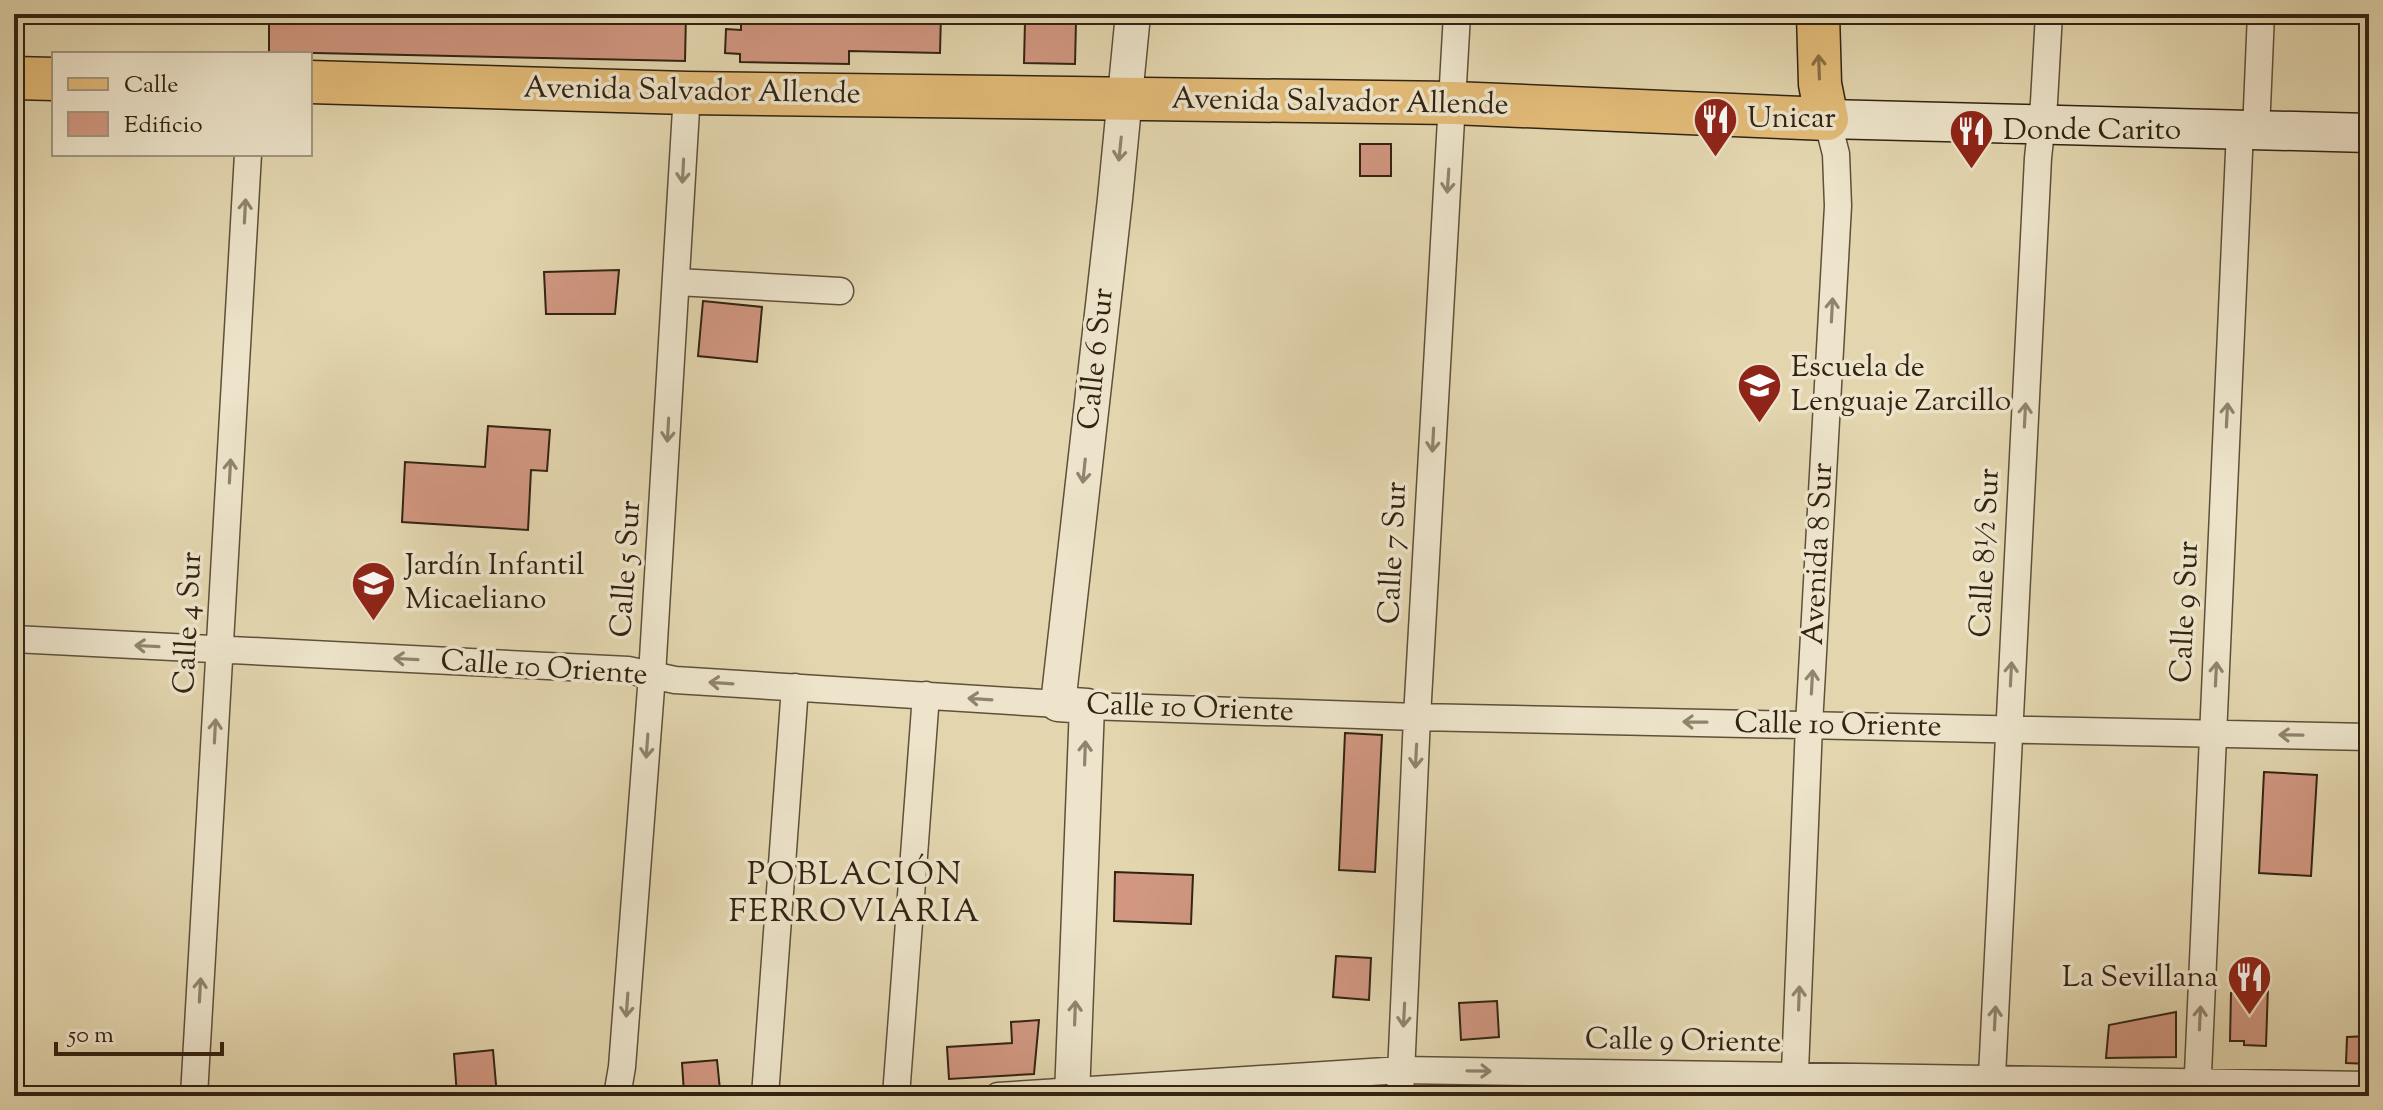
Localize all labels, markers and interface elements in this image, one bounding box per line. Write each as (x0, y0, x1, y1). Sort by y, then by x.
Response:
legend (52, 52, 312, 156)
one-way arrow (1812, 54, 1827, 81)
street label: Avenida Salvador Allende (523, 68, 861, 116)
text: Calle (124, 69, 178, 103)
street label: Avenida Salvador Allende (1171, 79, 1509, 127)
restaurant icon: Unicar (1692, 95, 1740, 158)
place label: Unicar (1747, 98, 1836, 141)
restaurant icon: Donde Carito (1948, 107, 1996, 170)
text: Edificio (124, 109, 203, 143)
place label: Donde Carito (2003, 110, 2181, 153)
one-way arrow (1113, 136, 1128, 162)
one-way arrow (676, 157, 691, 184)
one-way arrow (1440, 167, 1455, 194)
one-way arrow (238, 199, 253, 225)
street label: Calle 6 Sur (1068, 286, 1126, 432)
one-way arrow (1825, 297, 1840, 324)
place label: Escuela de Lenguaje Zarcillo (1791, 347, 2011, 424)
school or university icon: Escuela de Lenguaje Zarcillo (1736, 361, 1784, 424)
one-way arrow (2017, 402, 2032, 429)
one-way arrow (2220, 402, 2235, 429)
one-way arrow (660, 416, 675, 443)
one-way arrow (1425, 426, 1440, 453)
one-way arrow (1077, 457, 1092, 484)
one-way arrow (223, 458, 238, 485)
street label: Avenida 8 Sur (1793, 462, 1845, 646)
street label: Calle 8½ Sur (1960, 467, 2012, 639)
street label: Calle 7 Sur (1369, 481, 1419, 625)
street label: Calle 5 Sur (601, 499, 653, 639)
street label: Calle 9 Sur (2161, 540, 2211, 684)
place label: Jardín Infantil Micaeliano (403, 545, 584, 622)
street label: Calle 4 Sur (164, 551, 214, 695)
school or university icon: Jardín Infantil Micaeliano (350, 559, 398, 622)
one-way arrow (134, 638, 161, 653)
street label: Calle 10 Oriente (439, 640, 649, 698)
one-way arrow (393, 651, 420, 666)
one-way arrow (2208, 661, 2223, 688)
one-way arrow (2004, 662, 2019, 688)
one-way arrow (1804, 669, 1819, 696)
one-way arrow (708, 675, 735, 690)
street label: Calle 10 Oriente (1086, 684, 1294, 734)
one-way arrow (967, 691, 994, 706)
street label: Calle 10 Oriente (1734, 703, 1942, 749)
one-way arrow (1682, 715, 1709, 730)
one-way arrow (208, 718, 223, 745)
one-way arrow (2278, 728, 2305, 743)
one-way arrow (639, 732, 654, 759)
one-way arrow (1078, 740, 1093, 767)
one-way arrow (1408, 742, 1423, 769)
district label: POBLACIÓN FERROVIARIA (729, 853, 981, 936)
restaurant icon: La Sevillana (2225, 954, 2273, 1017)
place label: La Sevillana (2062, 957, 2218, 1000)
one-way arrow (193, 977, 208, 1004)
one-way arrow (1791, 985, 1806, 1012)
one-way arrow (619, 991, 634, 1018)
one-way arrow (1068, 1000, 1083, 1027)
one-way arrow (1396, 1002, 1411, 1028)
one-way arrow (1988, 1005, 2003, 1032)
one-way arrow (2193, 1005, 2208, 1032)
scale bar (56, 1006, 222, 1056)
text: 50 m (66, 1019, 114, 1053)
street label: Calle 9 Oriente (1585, 1019, 1781, 1065)
one-way arrow (1465, 1063, 1492, 1079)

